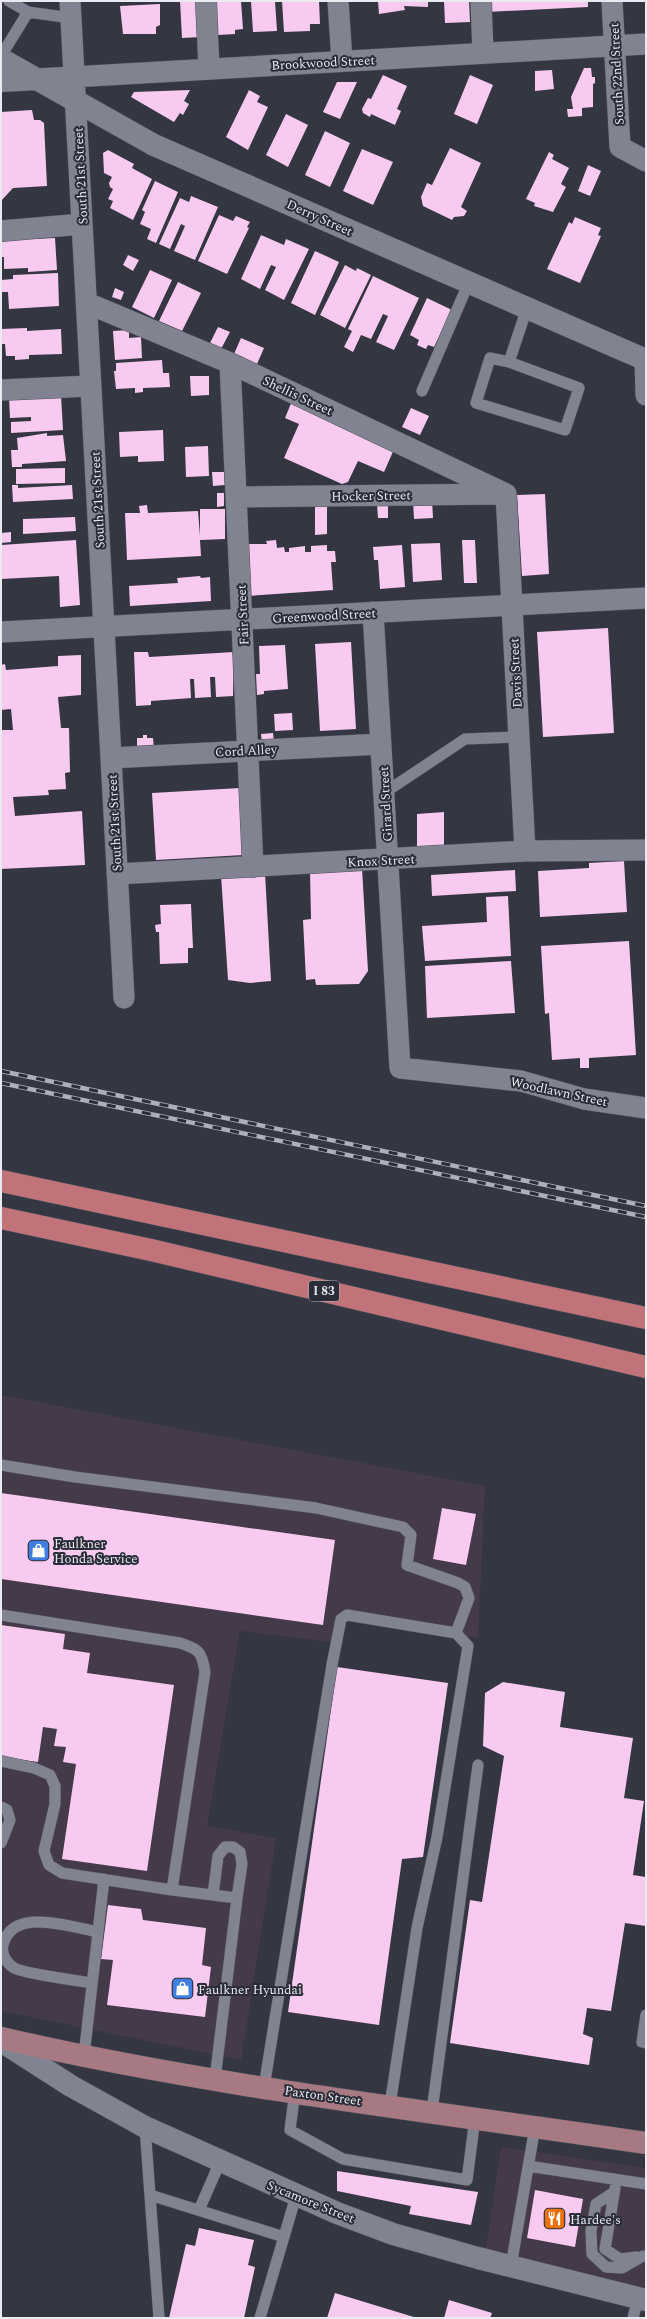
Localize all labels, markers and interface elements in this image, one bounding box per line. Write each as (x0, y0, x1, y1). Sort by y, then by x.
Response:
street label: South 22nd Street (604, 22, 630, 125)
street label: Brookwood Street (271, 50, 376, 76)
street label: South 21st Street (68, 126, 94, 225)
street label: Derry Street (283, 194, 356, 242)
street label: Shellis Street (259, 371, 336, 421)
street label: South 21st Street (85, 450, 111, 549)
street label: Hocker Street (331, 485, 411, 507)
street label: Fair Street (231, 584, 255, 646)
street label: Greenwood Street (272, 603, 377, 629)
street label: Davis Street (504, 637, 528, 708)
street label: Cord Alley (215, 739, 278, 763)
street label: Girard Street (374, 765, 398, 842)
street label: South 21st Street (102, 773, 128, 872)
street label: Knox Street (347, 849, 416, 873)
street label: Woodlawn Street (508, 1072, 610, 1112)
road number: I 83 (309, 1281, 339, 1301)
place label: Faulkner Honda Service (54, 1534, 137, 1569)
shop icon: Faulkner Honda Service (26, 1537, 52, 1563)
shop icon: Faulkner Hyundai (169, 1976, 195, 2002)
place label: Faulkner Hyundai (198, 1980, 302, 2000)
street label: Paxton Street (283, 2081, 363, 2111)
street label: Sycamore Street (264, 2175, 358, 2229)
restaurant icon: Hardee's (542, 2206, 568, 2232)
place label: Hardee's (570, 2210, 621, 2230)

